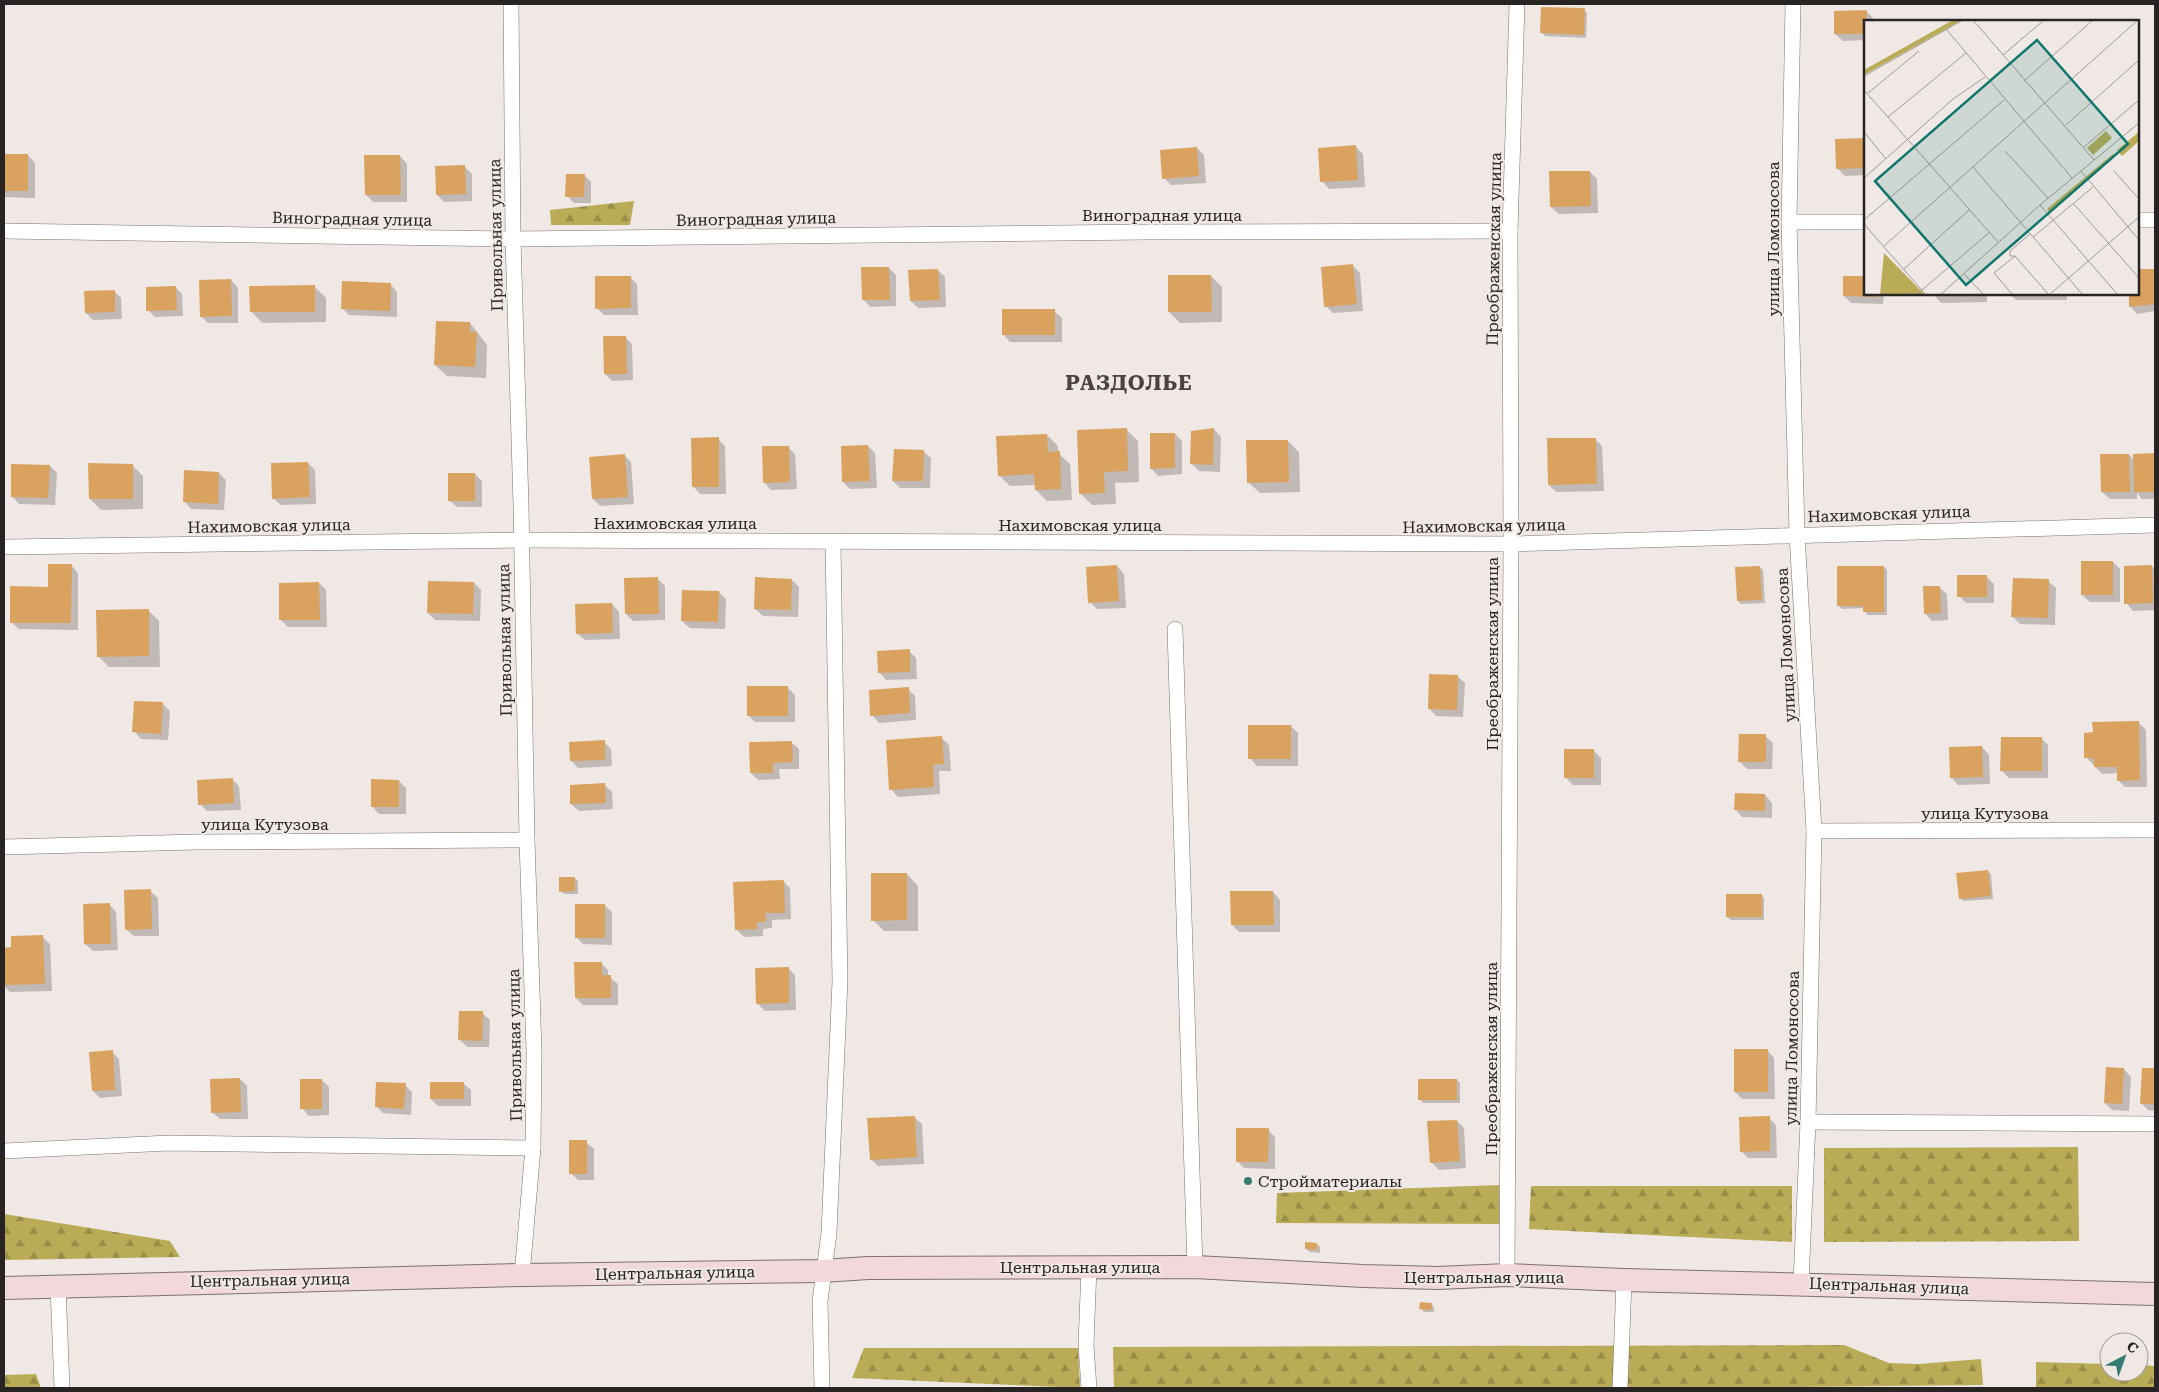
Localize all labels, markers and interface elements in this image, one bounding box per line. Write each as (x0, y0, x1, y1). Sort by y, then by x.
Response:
inset map (1864, 20, 2139, 295)
street label: Преображенская улица (1483, 152, 1505, 346)
street label: Привольная улица (485, 158, 507, 312)
street label: улица Ломоносова (1764, 161, 1783, 316)
street label: Виноградная улица (1082, 206, 1242, 225)
street label: Виноградная улица (272, 208, 432, 230)
street label: Виноградная улица (676, 208, 836, 230)
district label: РАЗДОЛЬЕ (1065, 371, 1193, 395)
street label: Нахимовская улица (1807, 502, 1971, 526)
street label: Нахимовская улица (593, 514, 757, 533)
street label: Нахимовская улица (187, 515, 351, 537)
street label: Нахимовская улица (1402, 515, 1566, 537)
street label: Нахимовская улица (998, 516, 1162, 535)
street label: Преображенская улица (1483, 557, 1502, 751)
street label: Привольная улица (494, 563, 516, 717)
street label: улица Ломоносова (1772, 567, 1800, 723)
street label: улица Кутузова (1921, 804, 2049, 823)
street label: улица Кутузова (201, 815, 329, 834)
street label: Преображенская улица (1482, 962, 1501, 1156)
street label: Привольная улица (504, 968, 526, 1122)
street label: улица Ломоносова (1781, 970, 1803, 1126)
place label: Стройматериалы (1258, 1172, 1402, 1191)
marker: Стройматериалы (1242, 1175, 1254, 1187)
street label: Центральная улица (1000, 1258, 1160, 1277)
street label: Центральная улица (595, 1262, 756, 1284)
street label: Центральная улица (1404, 1268, 1564, 1287)
street label: Центральная улица (190, 1269, 351, 1291)
street label: Центральная улица (1809, 1274, 1970, 1298)
north arrow (2099, 1332, 2149, 1382)
text: С (2124, 1338, 2142, 1357)

